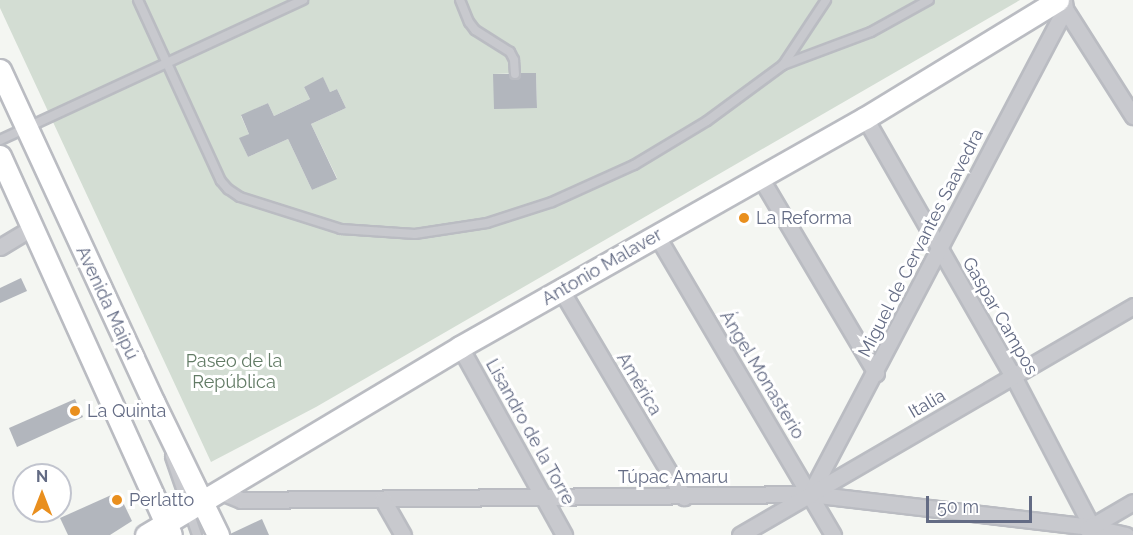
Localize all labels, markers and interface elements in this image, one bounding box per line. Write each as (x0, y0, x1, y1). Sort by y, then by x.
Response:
street label: Miguel de Cervantes Saavedra (854, 125, 988, 361)
place label: La Reforma (756, 207, 852, 229)
marker: La Reforma (737, 211, 751, 225)
street label: Antonio Malaver (538, 224, 666, 310)
street label: Avenida Maipú (71, 243, 143, 363)
street label: Gaspar Campos (958, 253, 1042, 379)
street label: Ángel Monasterio (715, 307, 809, 443)
street label: América (612, 349, 666, 419)
park label: Paseo de la República (186, 351, 282, 394)
street label: Lisandro de la Torre (481, 355, 579, 509)
street label: Italia (905, 385, 949, 423)
place label: La Quinta (87, 400, 166, 422)
marker: La Quinta (68, 404, 82, 418)
north arrow (12, 463, 72, 523)
street label: Túpac Amaru (617, 466, 729, 488)
text: N (36, 467, 48, 486)
scale bar (929, 484, 1036, 522)
place label: Perlatto (129, 489, 194, 511)
marker: Perlatto (110, 493, 124, 507)
text: 50 m (937, 496, 979, 517)

